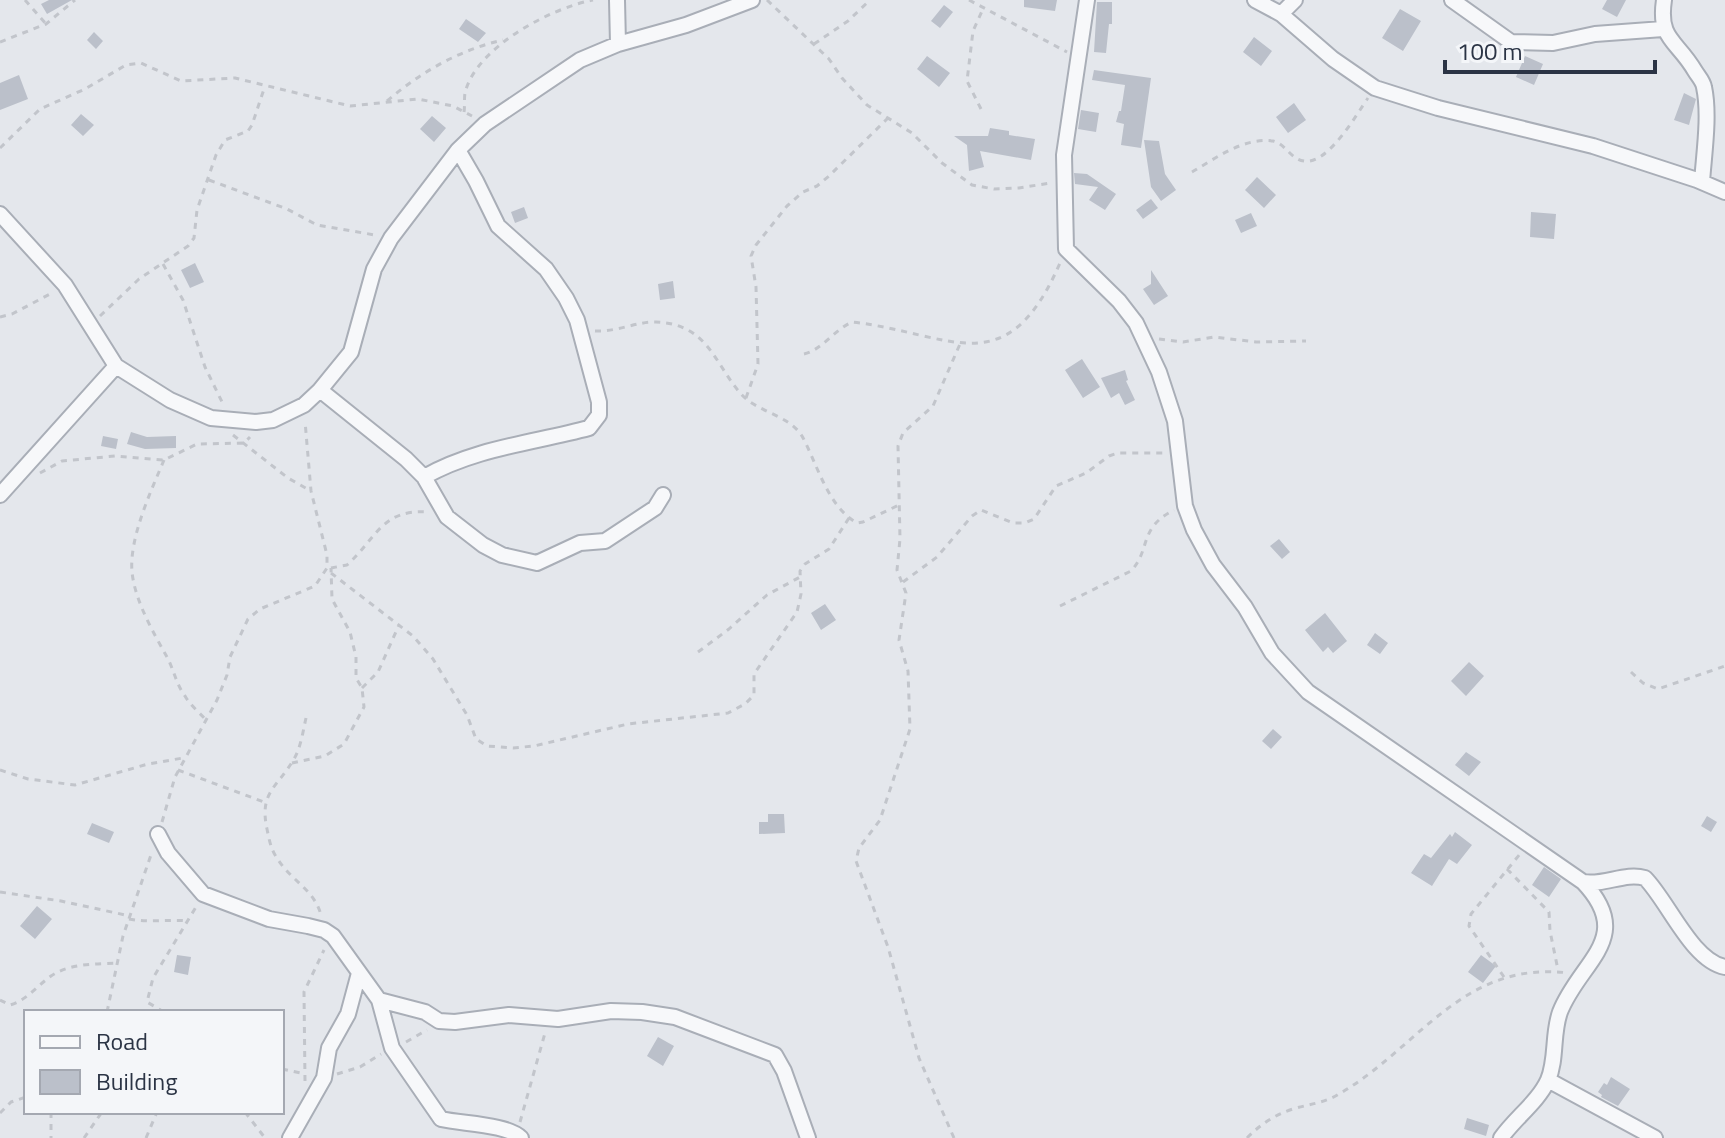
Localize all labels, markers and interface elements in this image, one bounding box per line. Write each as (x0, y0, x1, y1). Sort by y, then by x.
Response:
scale bar (1445, 24, 1655, 74)
text: 100 m (1457, 33, 1523, 69)
legend (24, 1010, 284, 1114)
text: Road (96, 1023, 148, 1059)
text: Building (96, 1063, 178, 1099)

